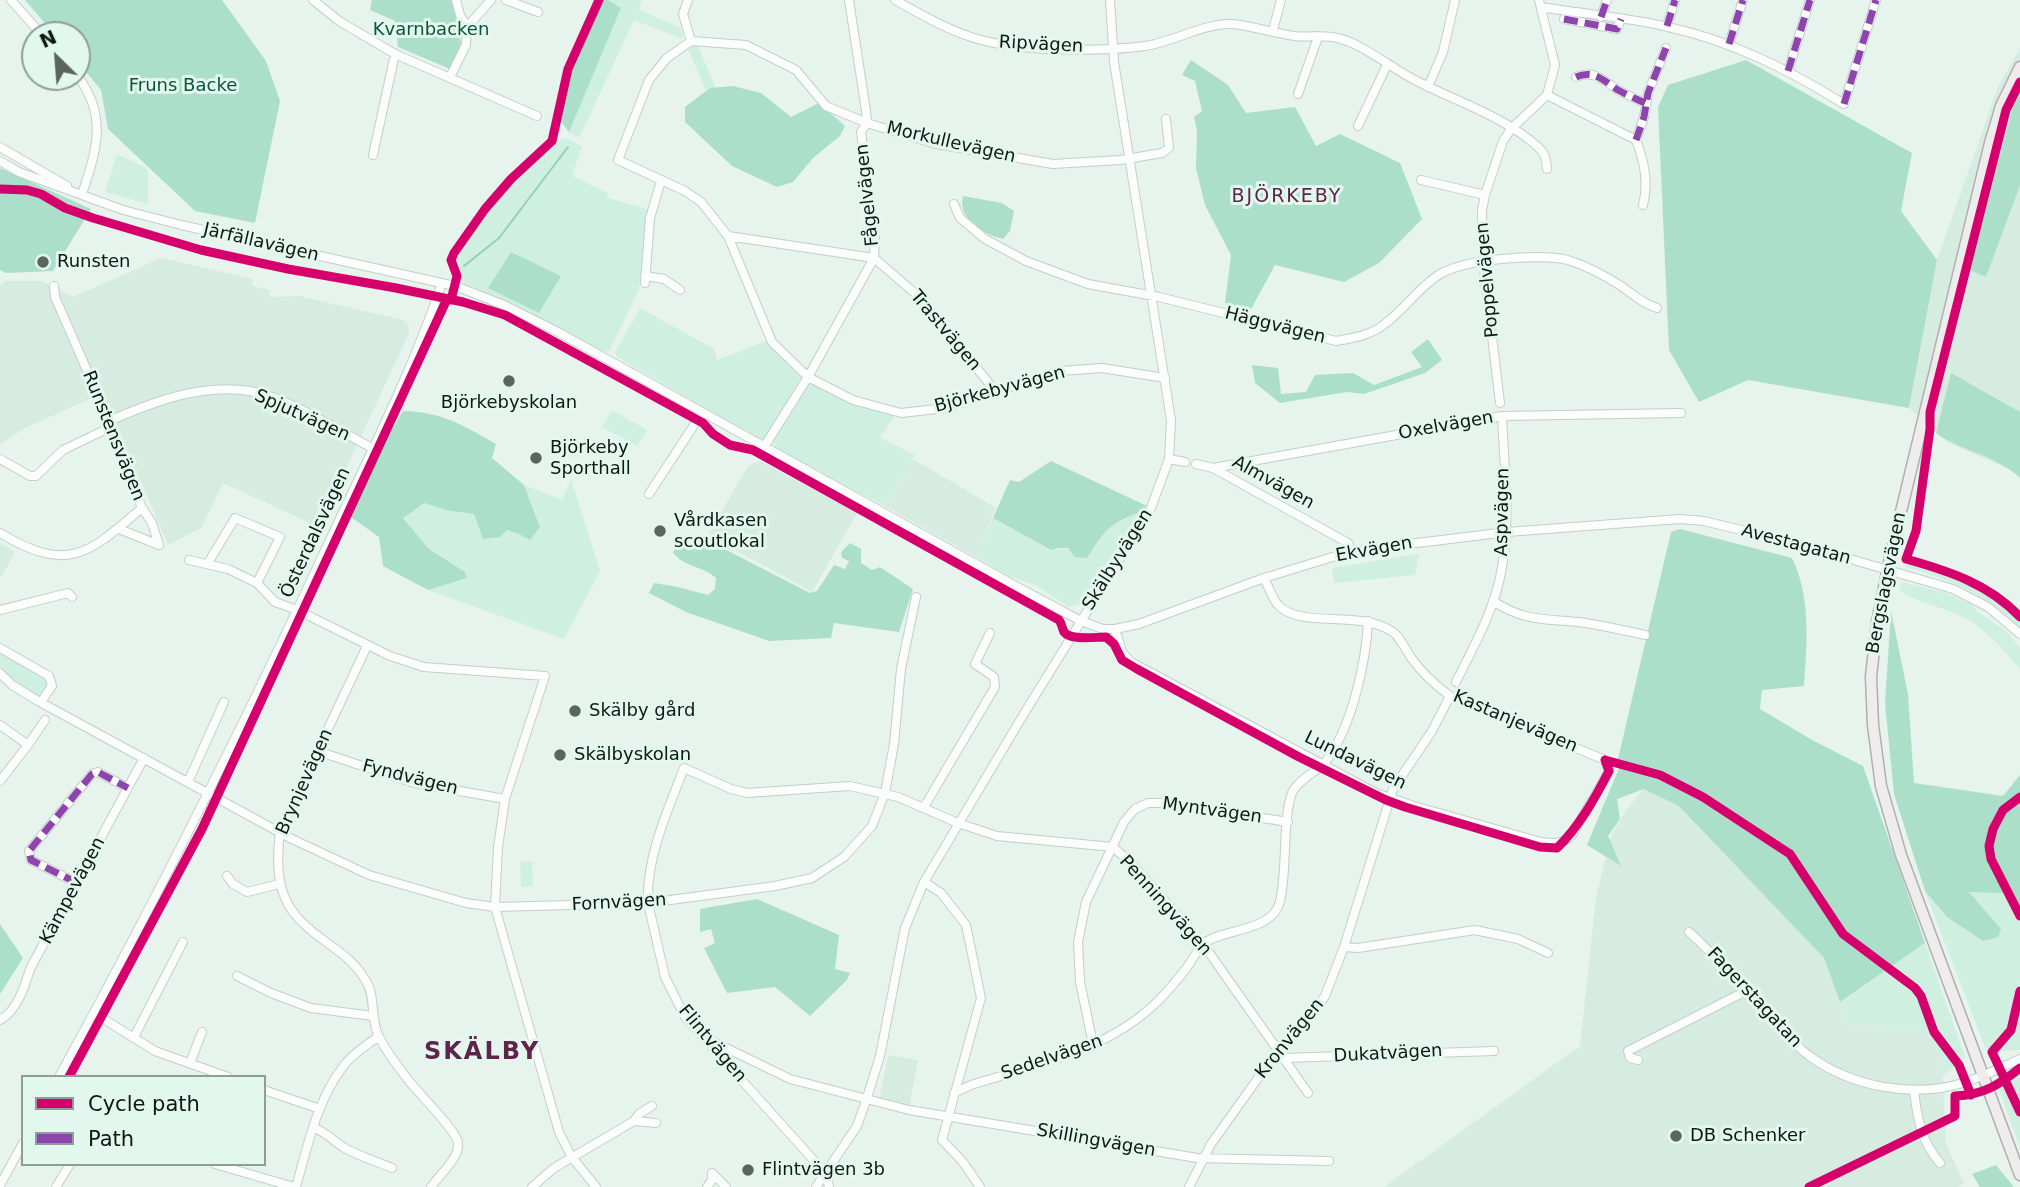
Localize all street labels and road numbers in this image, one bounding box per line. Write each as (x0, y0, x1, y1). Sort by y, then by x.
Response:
street label: Ripvägen (998, 32, 1084, 58)
street label: Morkullevägen (884, 118, 1018, 168)
street label: Fågelvägen (852, 143, 884, 247)
street label: Järfällavägen (201, 219, 321, 267)
street label: Poppelvägen (1472, 221, 1504, 339)
street label: Trastvägen (905, 286, 985, 376)
street label: Häggvägen (1222, 303, 1328, 349)
street label: Björkebyvägen (932, 362, 1068, 418)
street label: Runstensvägen (77, 368, 149, 504)
street label: Spjutvägen (251, 385, 353, 447)
street label: Oxelvägen (1397, 407, 1495, 445)
street label: Almvägen (1228, 452, 1318, 514)
street label: Österdalsvägen (276, 464, 356, 602)
street label: Aspvägen (1491, 467, 1515, 557)
street label: Skälbyvägen (1078, 505, 1158, 615)
street label: Bergslagsvägen (1863, 510, 1911, 656)
street label: Avestagatan (1739, 520, 1853, 570)
street label: Ekvägen (1334, 533, 1414, 567)
street label: Kastanjevägen (1450, 686, 1580, 758)
street label: Brynjevägen (272, 726, 338, 838)
street label: Lundavägen (1301, 727, 1409, 795)
street label: Fyndvägen (360, 756, 460, 800)
street label: Myntvägen (1161, 793, 1263, 829)
street label: Kämpevägen (36, 834, 110, 948)
street label: Penningvägen (1114, 851, 1216, 961)
street label: Fornvägen (571, 890, 667, 916)
street label: Fagerstagatan (1702, 943, 1806, 1053)
street label: Kronvägen (1251, 995, 1329, 1083)
street label: Flintvägen (673, 1001, 751, 1087)
street label: Sedelvägen (999, 1031, 1105, 1085)
street label: Dukatvägen (1333, 1040, 1443, 1068)
street label: Skillingvägen (1035, 1120, 1157, 1162)

